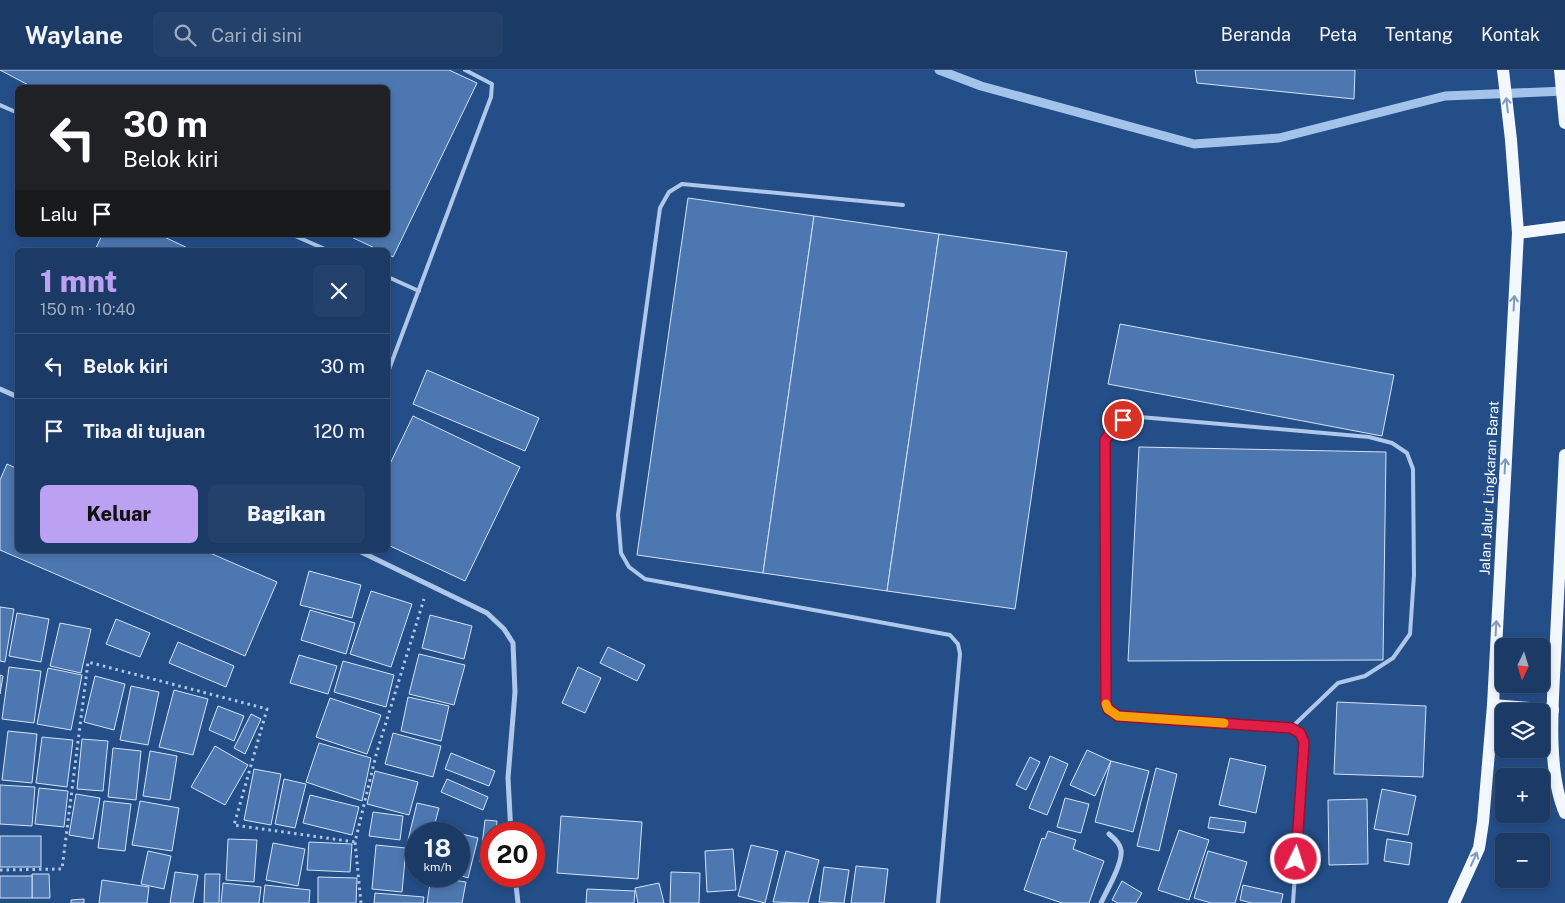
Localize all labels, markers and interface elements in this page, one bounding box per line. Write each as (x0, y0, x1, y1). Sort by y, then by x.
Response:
search box (153, 12, 503, 57)
text: Waylane (25, 21, 123, 49)
icon: search (171, 21, 199, 49)
text: Cari di sini (211, 24, 302, 46)
text: Beranda (1221, 24, 1291, 45)
text: Peta (1319, 24, 1357, 45)
text: Tentang (1385, 24, 1453, 45)
text: Kontak (1481, 24, 1540, 45)
one-way arrow (1502, 97, 1512, 113)
text: 30 m (123, 104, 208, 145)
icon: left (40, 105, 105, 170)
text: Belok kiri (123, 146, 219, 172)
icon: arrive (88, 200, 116, 228)
text: Lalu (40, 203, 78, 225)
text: 1 mnt (40, 263, 117, 299)
button: close (313, 265, 365, 317)
one-way arrow (1509, 296, 1518, 312)
text: 150 m · 10:40 (40, 300, 135, 319)
icon: left (40, 352, 68, 380)
text: Belok kiri (83, 355, 168, 377)
text: 30 m (320, 355, 365, 377)
pin (1102, 399, 1144, 441)
street label: Jalan Jalur Lingkaran Barat (1476, 401, 1502, 575)
icon: arrive (1109, 406, 1137, 434)
icon: arrive (40, 417, 68, 445)
text: Tiba di tujuan (83, 420, 205, 442)
text: 120 m (313, 420, 365, 442)
one-way arrow (1500, 458, 1509, 474)
button: Keluar (40, 485, 198, 543)
button: Bagikan (208, 485, 365, 543)
one-way arrow (1491, 620, 1500, 636)
north arrow (1495, 638, 1550, 692)
map controls (1495, 638, 1550, 888)
button: layers (1495, 703, 1550, 758)
button: + (1495, 768, 1550, 823)
speed limit sign: 20 (480, 822, 545, 887)
position arrow (1269, 832, 1321, 884)
text: 18 (424, 833, 451, 863)
button: − (1495, 833, 1550, 888)
one-way arrow (1470, 852, 1480, 867)
text: km/h (423, 860, 452, 874)

